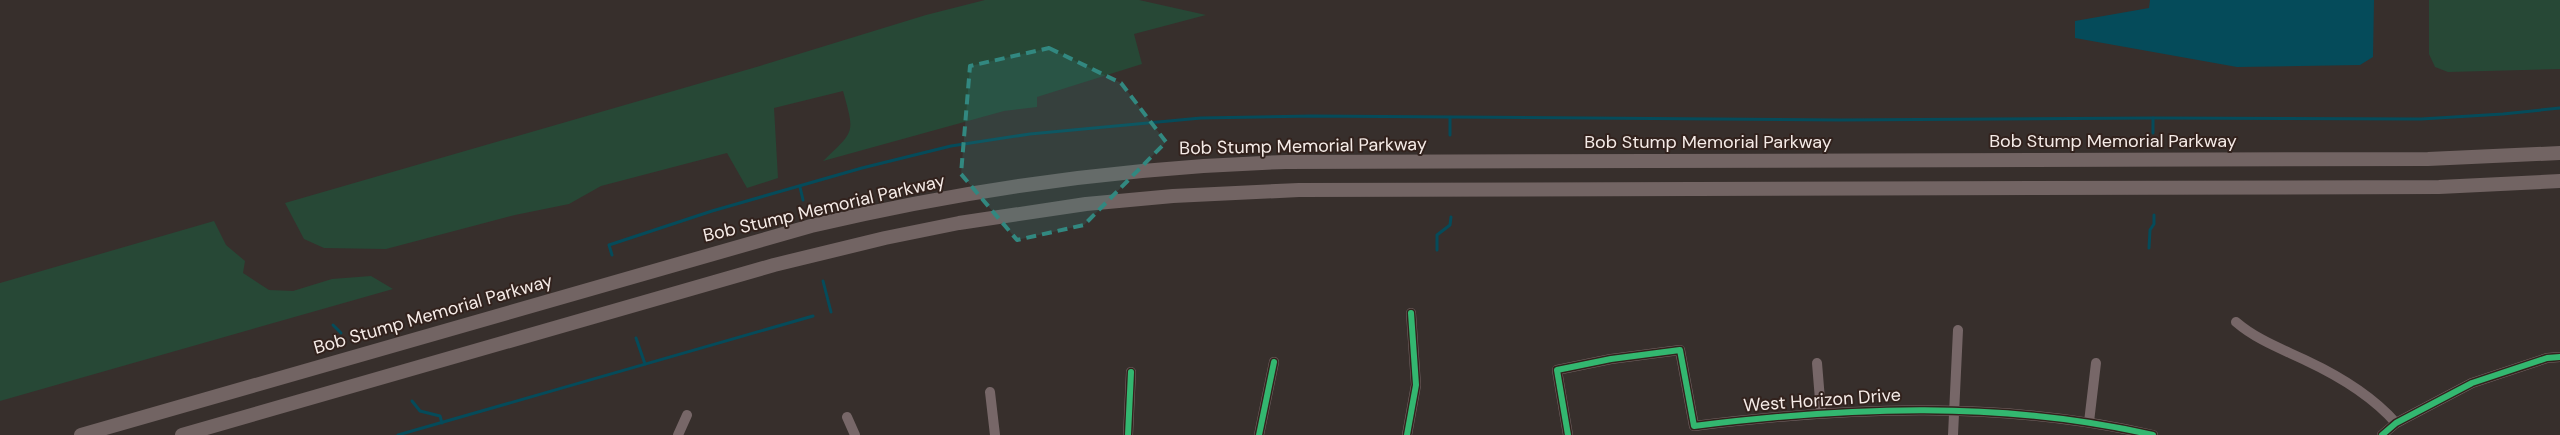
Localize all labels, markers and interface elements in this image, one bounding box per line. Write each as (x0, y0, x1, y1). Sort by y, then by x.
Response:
street label: Bob Stump Memorial Parkway (1989, 129, 2237, 153)
street label: Bob Stump Memorial Parkway (1584, 130, 1832, 154)
street label: Bob Stump Memorial Parkway (1179, 132, 1427, 160)
street label: Bob Stump Memorial Parkway (701, 168, 947, 248)
street label: Bob Stump Memorial Parkway (311, 268, 555, 360)
street label: West Horizon Drive (1742, 383, 1902, 417)

